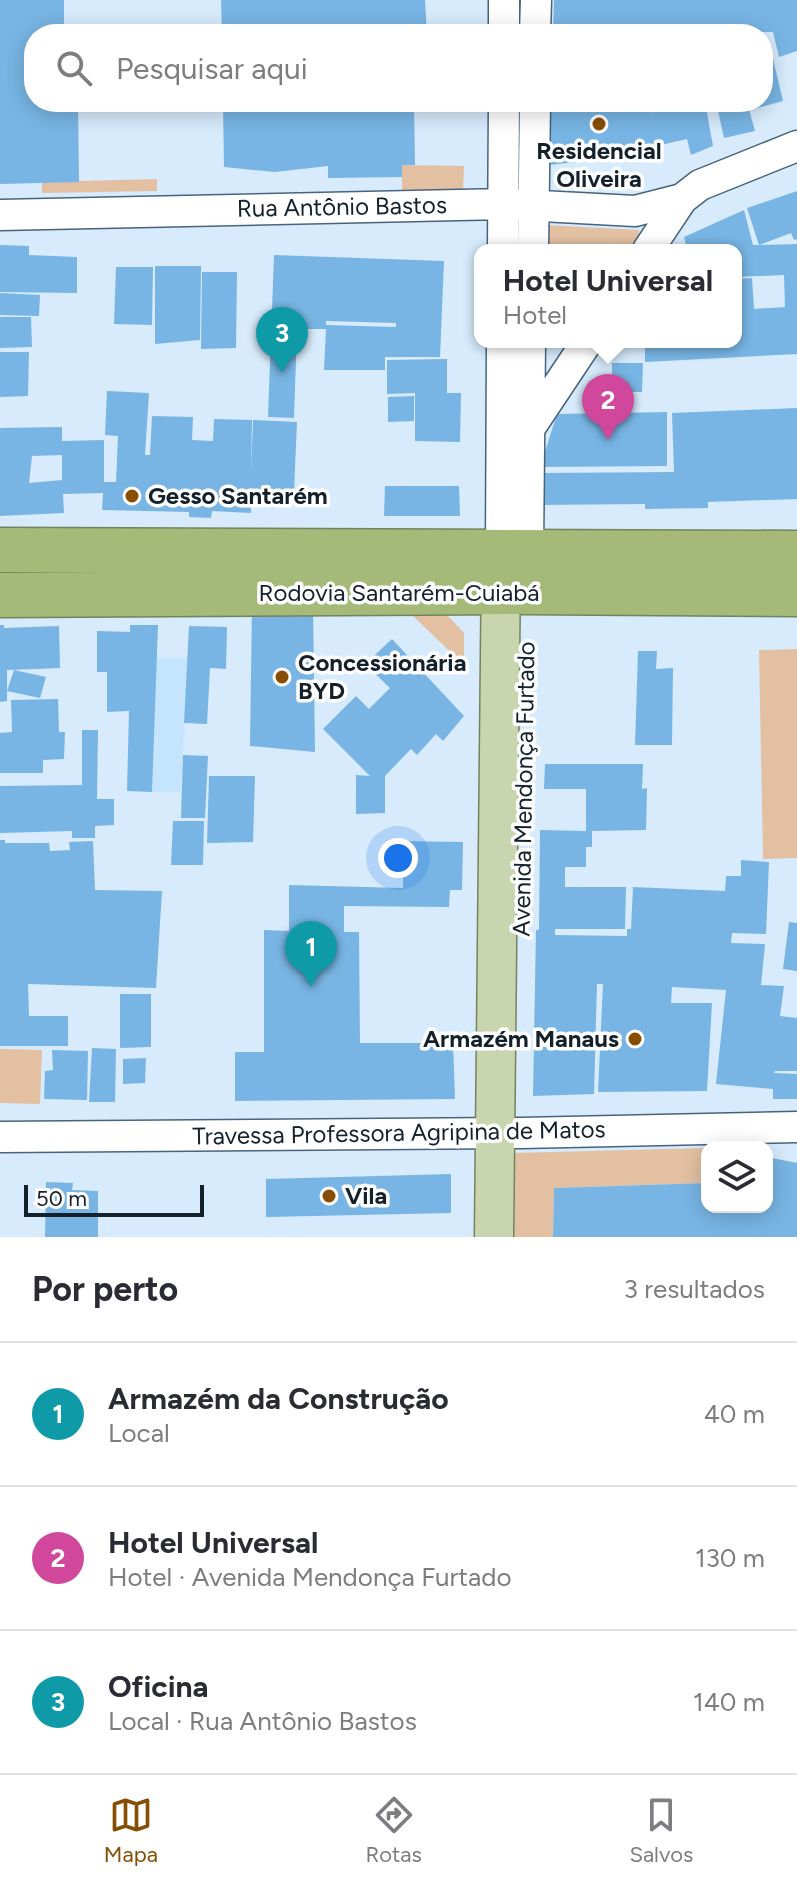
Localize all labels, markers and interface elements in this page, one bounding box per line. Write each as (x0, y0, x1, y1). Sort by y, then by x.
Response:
search box (24, 24, 773, 112)
icon: search (52, 46, 96, 90)
text: Pesquisar aqui (116, 50, 308, 87)
marker: Residencial Oliveira (590, 115, 608, 133)
place label: Residencial Oliveira (536, 136, 662, 193)
street label: Rua Antônio Bastos (237, 190, 447, 223)
popup (474, 244, 742, 348)
text: Hotel Universal (503, 262, 713, 299)
text: Hotel (503, 299, 567, 331)
pin: 3 (256, 307, 308, 373)
pin: 2 (582, 374, 634, 440)
place label: Gesso Santarém (148, 481, 328, 510)
marker: Gesso Santarém (123, 487, 141, 505)
street label: Rodovia Santarém-Cuiabá (259, 578, 539, 607)
street label: Avenida Mendonça Furtado (506, 641, 541, 937)
place label: Concessionária BYD (298, 648, 466, 705)
marker: Concessionária BYD (273, 668, 291, 686)
your location (378, 838, 418, 878)
pin: 1 (285, 921, 337, 987)
place label: Armazém Manaus (423, 1024, 619, 1053)
marker: Armazém Manaus (626, 1030, 644, 1048)
street label: Travessa Professora Agripina de Matos (192, 1114, 606, 1151)
map controls (701, 1141, 773, 1213)
button: layers (701, 1141, 773, 1213)
scale bar (24, 1181, 204, 1217)
place label: Vila (345, 1181, 387, 1210)
text: 50 m (36, 1185, 87, 1212)
marker: Vila (320, 1187, 338, 1205)
text: Por perto (32, 1269, 178, 1310)
text: 3 resultados (624, 1273, 765, 1305)
text: Armazém da Construção (108, 1380, 449, 1417)
text: 1 (53, 1398, 63, 1430)
text: 40 m (704, 1398, 765, 1430)
text: Local (108, 1417, 170, 1449)
text: Hotel Universal (108, 1524, 318, 1561)
text: 2 (50, 1542, 66, 1574)
text: 130 m (695, 1542, 765, 1574)
text: Hotel · Avenida Mendonça Furtado (108, 1561, 512, 1593)
text: Oficina (108, 1668, 209, 1705)
text: 3 (51, 1686, 65, 1718)
text: 140 m (693, 1686, 765, 1718)
text: Local · Rua Antônio Bastos (108, 1705, 417, 1737)
tab: Mapa (104, 1793, 158, 1868)
tab: Rotas (366, 1793, 422, 1868)
tab: Salvos (629, 1793, 693, 1868)

